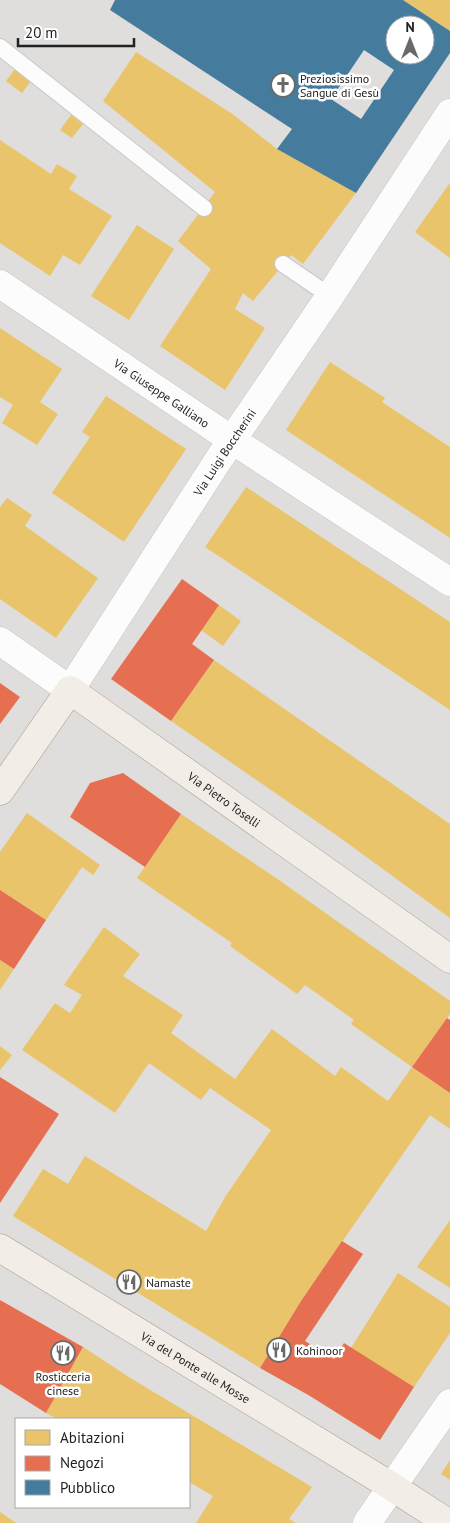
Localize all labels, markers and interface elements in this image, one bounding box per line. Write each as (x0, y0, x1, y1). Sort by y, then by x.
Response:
scale bar (18, 15, 134, 47)
north arrow (385, 15, 435, 65)
text: N (405, 18, 415, 36)
text: 20 m (25, 23, 58, 42)
place label: Preziosissimo Sangue di Gesù (300, 71, 379, 100)
church icon: Preziosissimo Sangue di Gesù (270, 72, 296, 98)
street label: Via Giuseppe Galliano (110, 355, 213, 430)
street label: Via Luigi Boccherini (189, 406, 259, 499)
street label: Via Pietro Toselli (184, 768, 264, 830)
restaurant icon: Namaste (116, 1269, 142, 1295)
place label: Namaste (146, 1275, 191, 1290)
street label: Via del Ponte alle Mosse (137, 1327, 253, 1406)
restaurant icon: Kohinoor (266, 1337, 292, 1363)
restaurant icon: Rosticceria cinese (50, 1340, 76, 1366)
place label: Kohinoor (296, 1343, 342, 1358)
place label: Rosticceria cinese (36, 1369, 91, 1398)
legend (15, 1418, 190, 1508)
text: Abitazioni (60, 1428, 124, 1447)
text: Negozi (60, 1453, 104, 1472)
text: Pubblico (60, 1478, 115, 1497)

